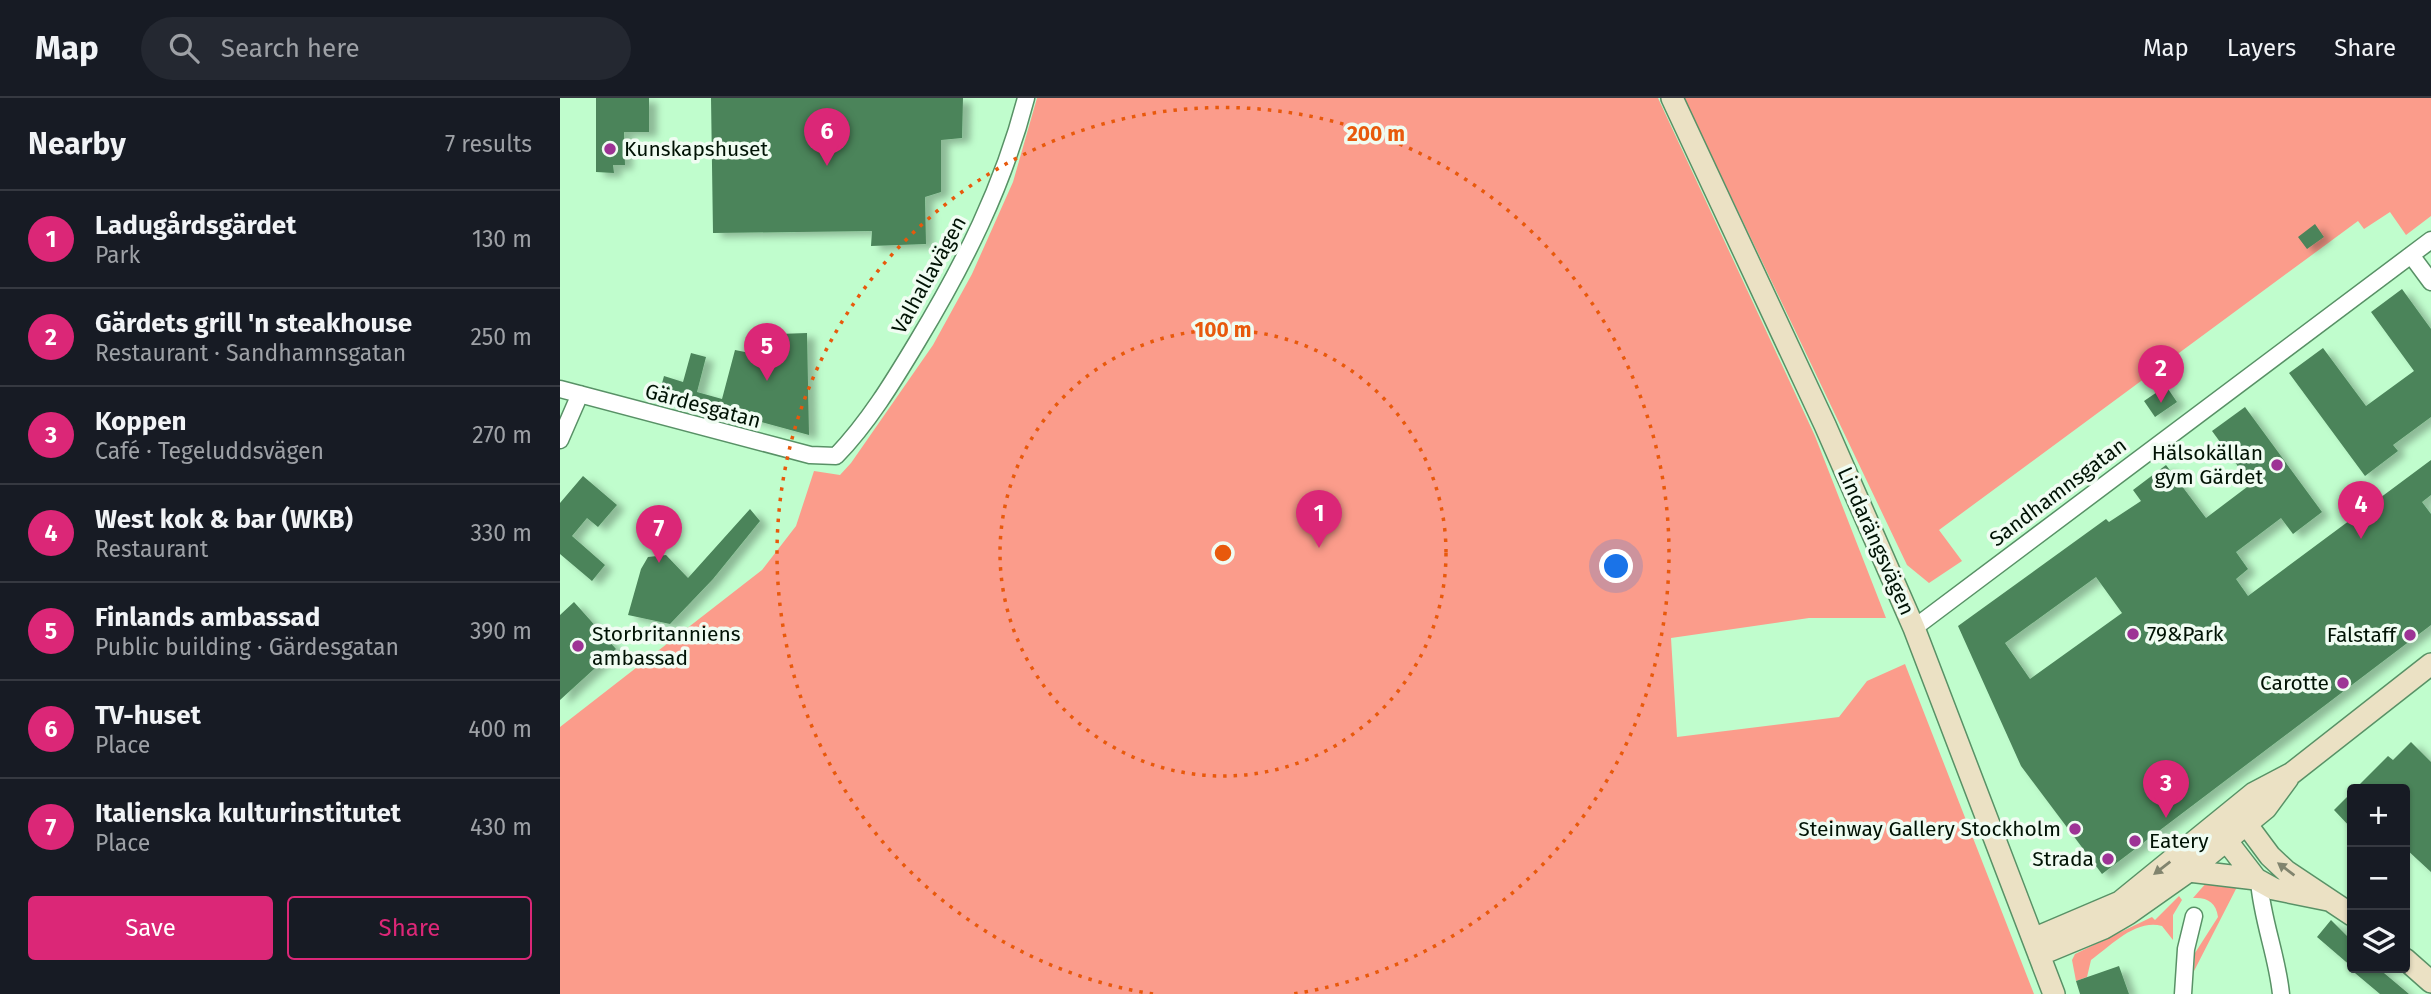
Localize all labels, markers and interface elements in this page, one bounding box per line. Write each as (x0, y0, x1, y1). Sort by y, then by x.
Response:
search box (141, 17, 631, 80)
text: Map (35, 28, 99, 68)
icon: search (165, 29, 203, 67)
text: Search here (221, 33, 360, 64)
text: Map (2143, 34, 2189, 62)
text: Layers (2227, 34, 2296, 62)
text: Share (2334, 34, 2396, 62)
pin: 6 (804, 108, 850, 166)
text: 200 m (1347, 121, 1405, 147)
text: Nearby (28, 126, 126, 162)
text: 7 results (445, 130, 532, 158)
place label: Kunskapshuset (624, 136, 768, 162)
marker: Kunskapshuset (602, 141, 618, 157)
text: Ladugårdsgärdet (95, 210, 296, 241)
street label: Valhallavägen (886, 212, 972, 338)
text: 1 (46, 225, 56, 253)
text: 130 m (472, 225, 532, 253)
text: Park (95, 241, 140, 269)
text: Gärdets grill 'n steakhouse (95, 308, 412, 339)
text: 100 m (1194, 317, 1252, 343)
text: 2 (45, 323, 57, 351)
text: 250 m (470, 323, 532, 351)
pin: 5 (744, 323, 790, 381)
text: Restaurant · Sandhamnsgatan (95, 339, 406, 367)
pin: 2 (2138, 345, 2184, 403)
street label: Gärdesgatan (642, 378, 764, 434)
text: Koppen (95, 406, 187, 437)
text: 3 (45, 421, 57, 449)
text: 270 m (472, 421, 532, 449)
street label: Sandhamnsgatan (1984, 432, 2132, 552)
text: Café · Tegeluddsvägen (95, 437, 324, 465)
place label: Hälsokällan gym Gärdet (2152, 440, 2263, 490)
marker: Hälsokällan gym Gärdet (2269, 457, 2285, 473)
street label: Lindarängsvägen (1832, 463, 1920, 619)
pin: 4 (2338, 481, 2384, 539)
pin: 1 (1296, 490, 1342, 548)
text: West kok & bar (WKB) (95, 504, 353, 535)
pin: 7 (636, 505, 682, 563)
text: 4 (45, 519, 58, 547)
text: 330 m (470, 519, 532, 547)
text: Restaurant (95, 535, 208, 563)
centre of rings (1211, 541, 1235, 565)
your location (1599, 549, 1633, 583)
text: Finlands ambassad (95, 602, 320, 633)
text: 5 (45, 617, 57, 645)
text: 390 m (470, 617, 532, 645)
place label: Storbritanniens ambassad (592, 621, 741, 671)
place label: 79&Park (2147, 621, 2224, 647)
place label: Falstaff (2327, 622, 2398, 648)
marker: 79&Park (2125, 626, 2141, 642)
marker: Falstaff (2402, 627, 2418, 643)
text: Public building · Gärdesgatan (95, 633, 399, 661)
marker: Storbritanniens ambassad (570, 638, 586, 654)
place label: Carotte (2260, 670, 2329, 696)
marker: Carotte (2335, 675, 2351, 691)
text: TV-huset (95, 700, 201, 731)
text: 6 (45, 715, 57, 743)
text: 400 m (468, 715, 532, 743)
text: Place (95, 731, 150, 759)
pin: 3 (2143, 760, 2189, 818)
map controls (2347, 784, 2410, 973)
button: + (2347, 784, 2410, 847)
text: Italienska kulturinstitutet (95, 798, 401, 829)
text: 7 (46, 813, 56, 841)
text: 430 m (470, 813, 532, 841)
place label: Steinway Gallery Stockholm (1798, 816, 2061, 842)
marker: Steinway Gallery Stockholm (2067, 821, 2083, 837)
place label: Eatery (2149, 828, 2209, 854)
text: Place (95, 829, 150, 857)
marker: Eatery (2127, 833, 2143, 849)
place label: Strada (2032, 846, 2094, 872)
button: − (2347, 847, 2410, 910)
marker: Strada (2100, 851, 2116, 867)
one-way arrow (2153, 861, 2171, 875)
one-way arrow (2277, 863, 2295, 877)
button: Save (28, 896, 273, 960)
button: Share (287, 896, 532, 960)
button: layers (2347, 910, 2410, 973)

